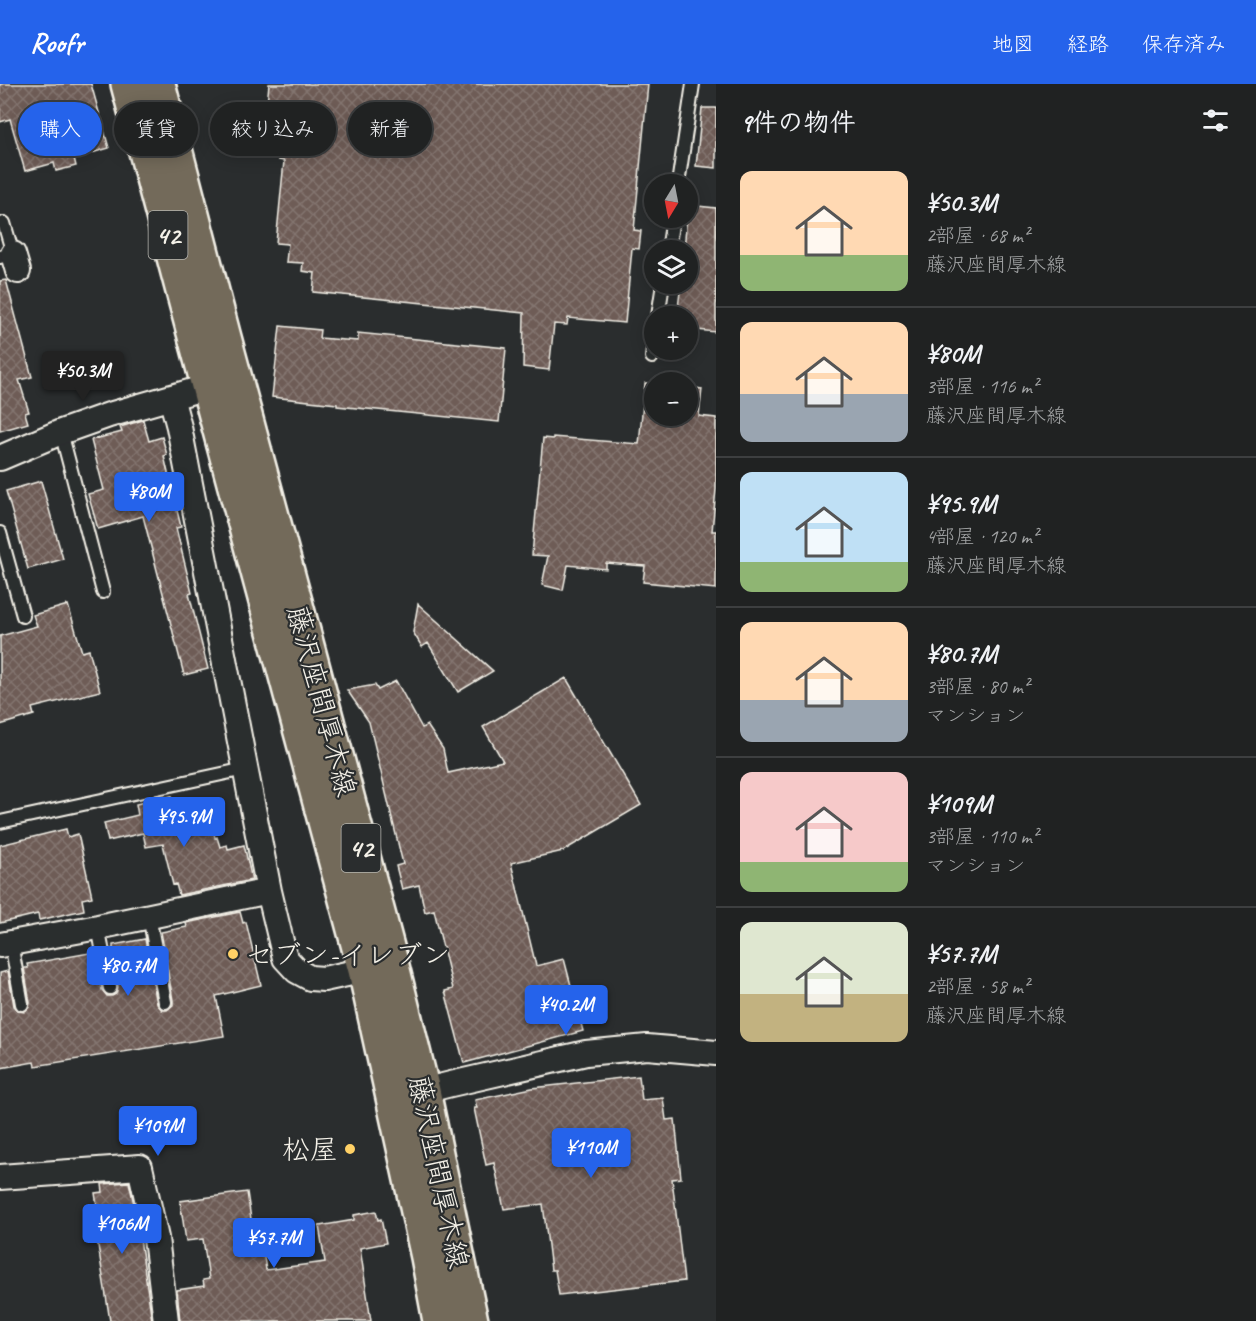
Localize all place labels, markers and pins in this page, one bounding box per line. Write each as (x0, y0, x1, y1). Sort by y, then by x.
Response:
pin: ¥50.3M (34, 351, 132, 402)
pin: ¥80M (113, 472, 185, 523)
pin: ¥95.9M (135, 797, 233, 848)
place label: セブン-イレブン (245, 937, 450, 972)
pin: ¥80.7M (79, 946, 177, 997)
marker: セブン-イレブン (226, 947, 240, 961)
pin: ¥40.2M (517, 985, 615, 1036)
pin: ¥109M (116, 1106, 200, 1157)
pin: ¥110M (549, 1128, 633, 1179)
place label: 松屋 (282, 1132, 338, 1167)
marker: 松屋 (343, 1142, 357, 1156)
pin: ¥106M (80, 1204, 164, 1255)
pin: ¥57.7M (225, 1218, 323, 1269)

